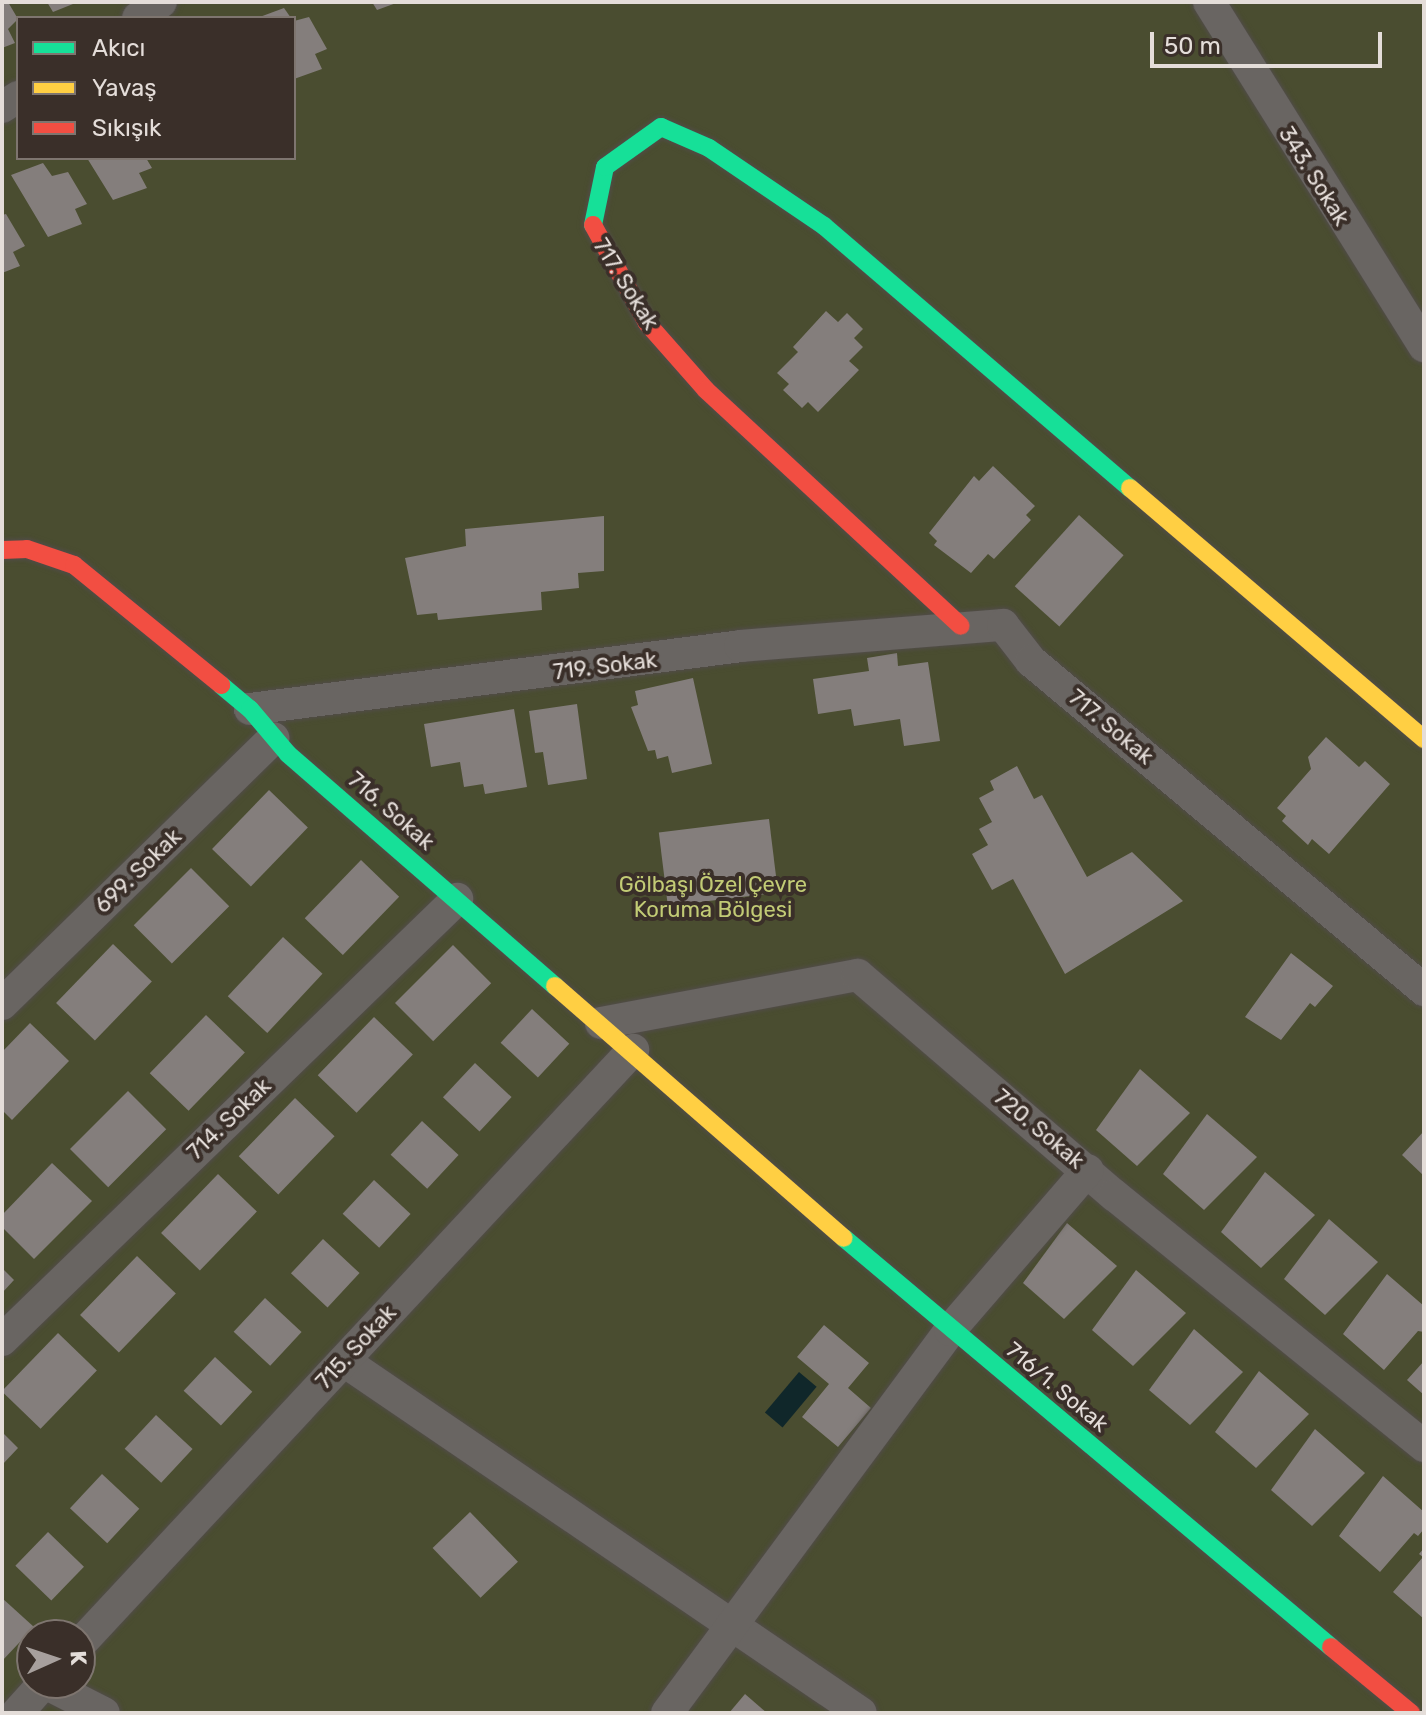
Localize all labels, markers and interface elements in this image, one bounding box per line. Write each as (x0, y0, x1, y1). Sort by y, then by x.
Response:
legend (16, 16, 296, 160)
scale bar (1154, 16, 1386, 66)
text: 50 m (1164, 32, 1221, 60)
text: Akıcı (92, 34, 145, 62)
text: Yavaş (92, 74, 156, 102)
text: Sıkışık (92, 114, 161, 142)
street label: 343. Sokak (1273, 122, 1355, 230)
street label: 717. Sokak (588, 234, 664, 334)
street label: 719. Sokak (552, 647, 658, 685)
street label: 717. Sokak (1063, 684, 1159, 770)
street label: 716. Sokak (342, 766, 440, 856)
street label: 699. Sokak (89, 823, 187, 919)
park label: Gölbaşı Özel Çevre Koruma Bölgesi (619, 871, 807, 922)
street label: 714. Sokak (182, 1073, 276, 1165)
street label: 720. Sokak (988, 1084, 1090, 1174)
street label: 715. Sokak (310, 1299, 402, 1395)
street label: 716/1. Sokak (1000, 1336, 1114, 1438)
north arrow (16, 1619, 96, 1699)
text: K (65, 1650, 92, 1666)

